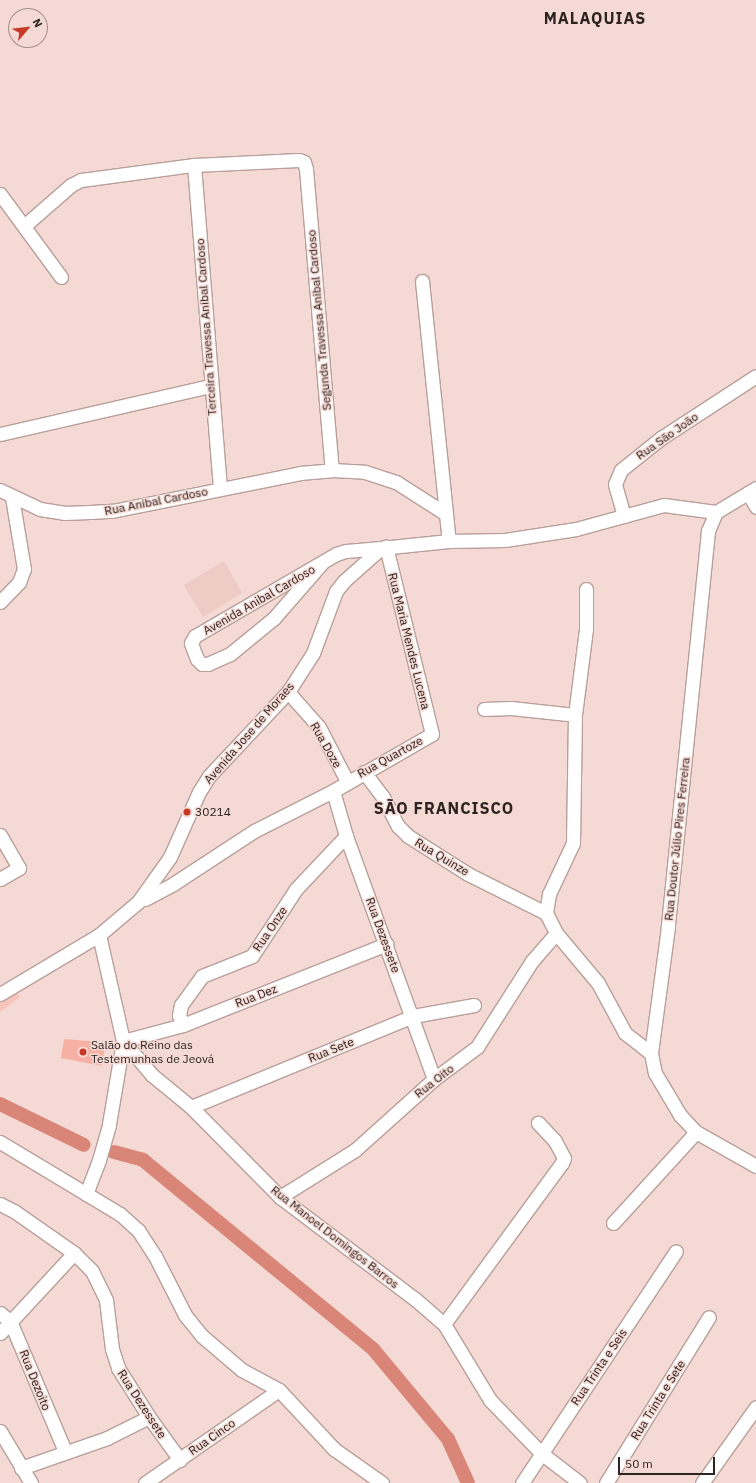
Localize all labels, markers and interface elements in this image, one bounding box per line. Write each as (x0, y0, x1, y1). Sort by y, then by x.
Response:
north arrow (8, 8, 48, 48)
district label: MALAQUIAS (544, 8, 646, 28)
text: N (30, 16, 46, 30)
street label: Segunda Travessa Anibal Cardoso (304, 229, 334, 411)
street label: Terceira Travessa Anibal Cardoso (193, 238, 219, 416)
street label: Rua São João (633, 409, 701, 463)
street label: Rua Anibal Cardoso (103, 484, 209, 518)
street label: Avenida Anibal Cardoso (200, 562, 318, 638)
street label: Rua Maria Mendes Lucena (385, 571, 433, 711)
street label: Avenida Jose de Moraes (201, 679, 297, 787)
street label: Rua Doze (307, 720, 345, 770)
street label: Rua Quartoze (355, 733, 425, 781)
street label: Rua Doutor Júlio Pires Ferreira (661, 757, 693, 921)
district label: SÃO FRANCISCO (374, 798, 514, 818)
place label: 30214 (195, 805, 231, 819)
marker: 30214 (182, 807, 192, 817)
street label: Rua Quinze (412, 835, 472, 879)
street label: Rua Dezessete (363, 895, 403, 975)
street label: Rua Onze (250, 904, 290, 954)
street label: Rua Dez (233, 981, 279, 1011)
street label: Rua Sete (306, 1034, 356, 1066)
place label: Salão do Reino das Testemunhas de Jeová (91, 1038, 214, 1066)
marker: Salão do Reino das Testemunhas de Jeová (78, 1047, 88, 1057)
street label: Rua Oito (411, 1061, 457, 1101)
street label: Rua Manoel Domingos Barros (268, 1183, 402, 1291)
street label: Rua Trinta e Seis (568, 1326, 630, 1408)
street label: Rua Dezoito (16, 1347, 54, 1413)
street label: Rua Trinta e Sete (628, 1357, 688, 1443)
street label: Rua Dezessete (114, 1367, 170, 1441)
street label: Rua Cinco (186, 1416, 238, 1458)
scale bar (620, 1449, 717, 1475)
text: 50 m (625, 1456, 653, 1471)

